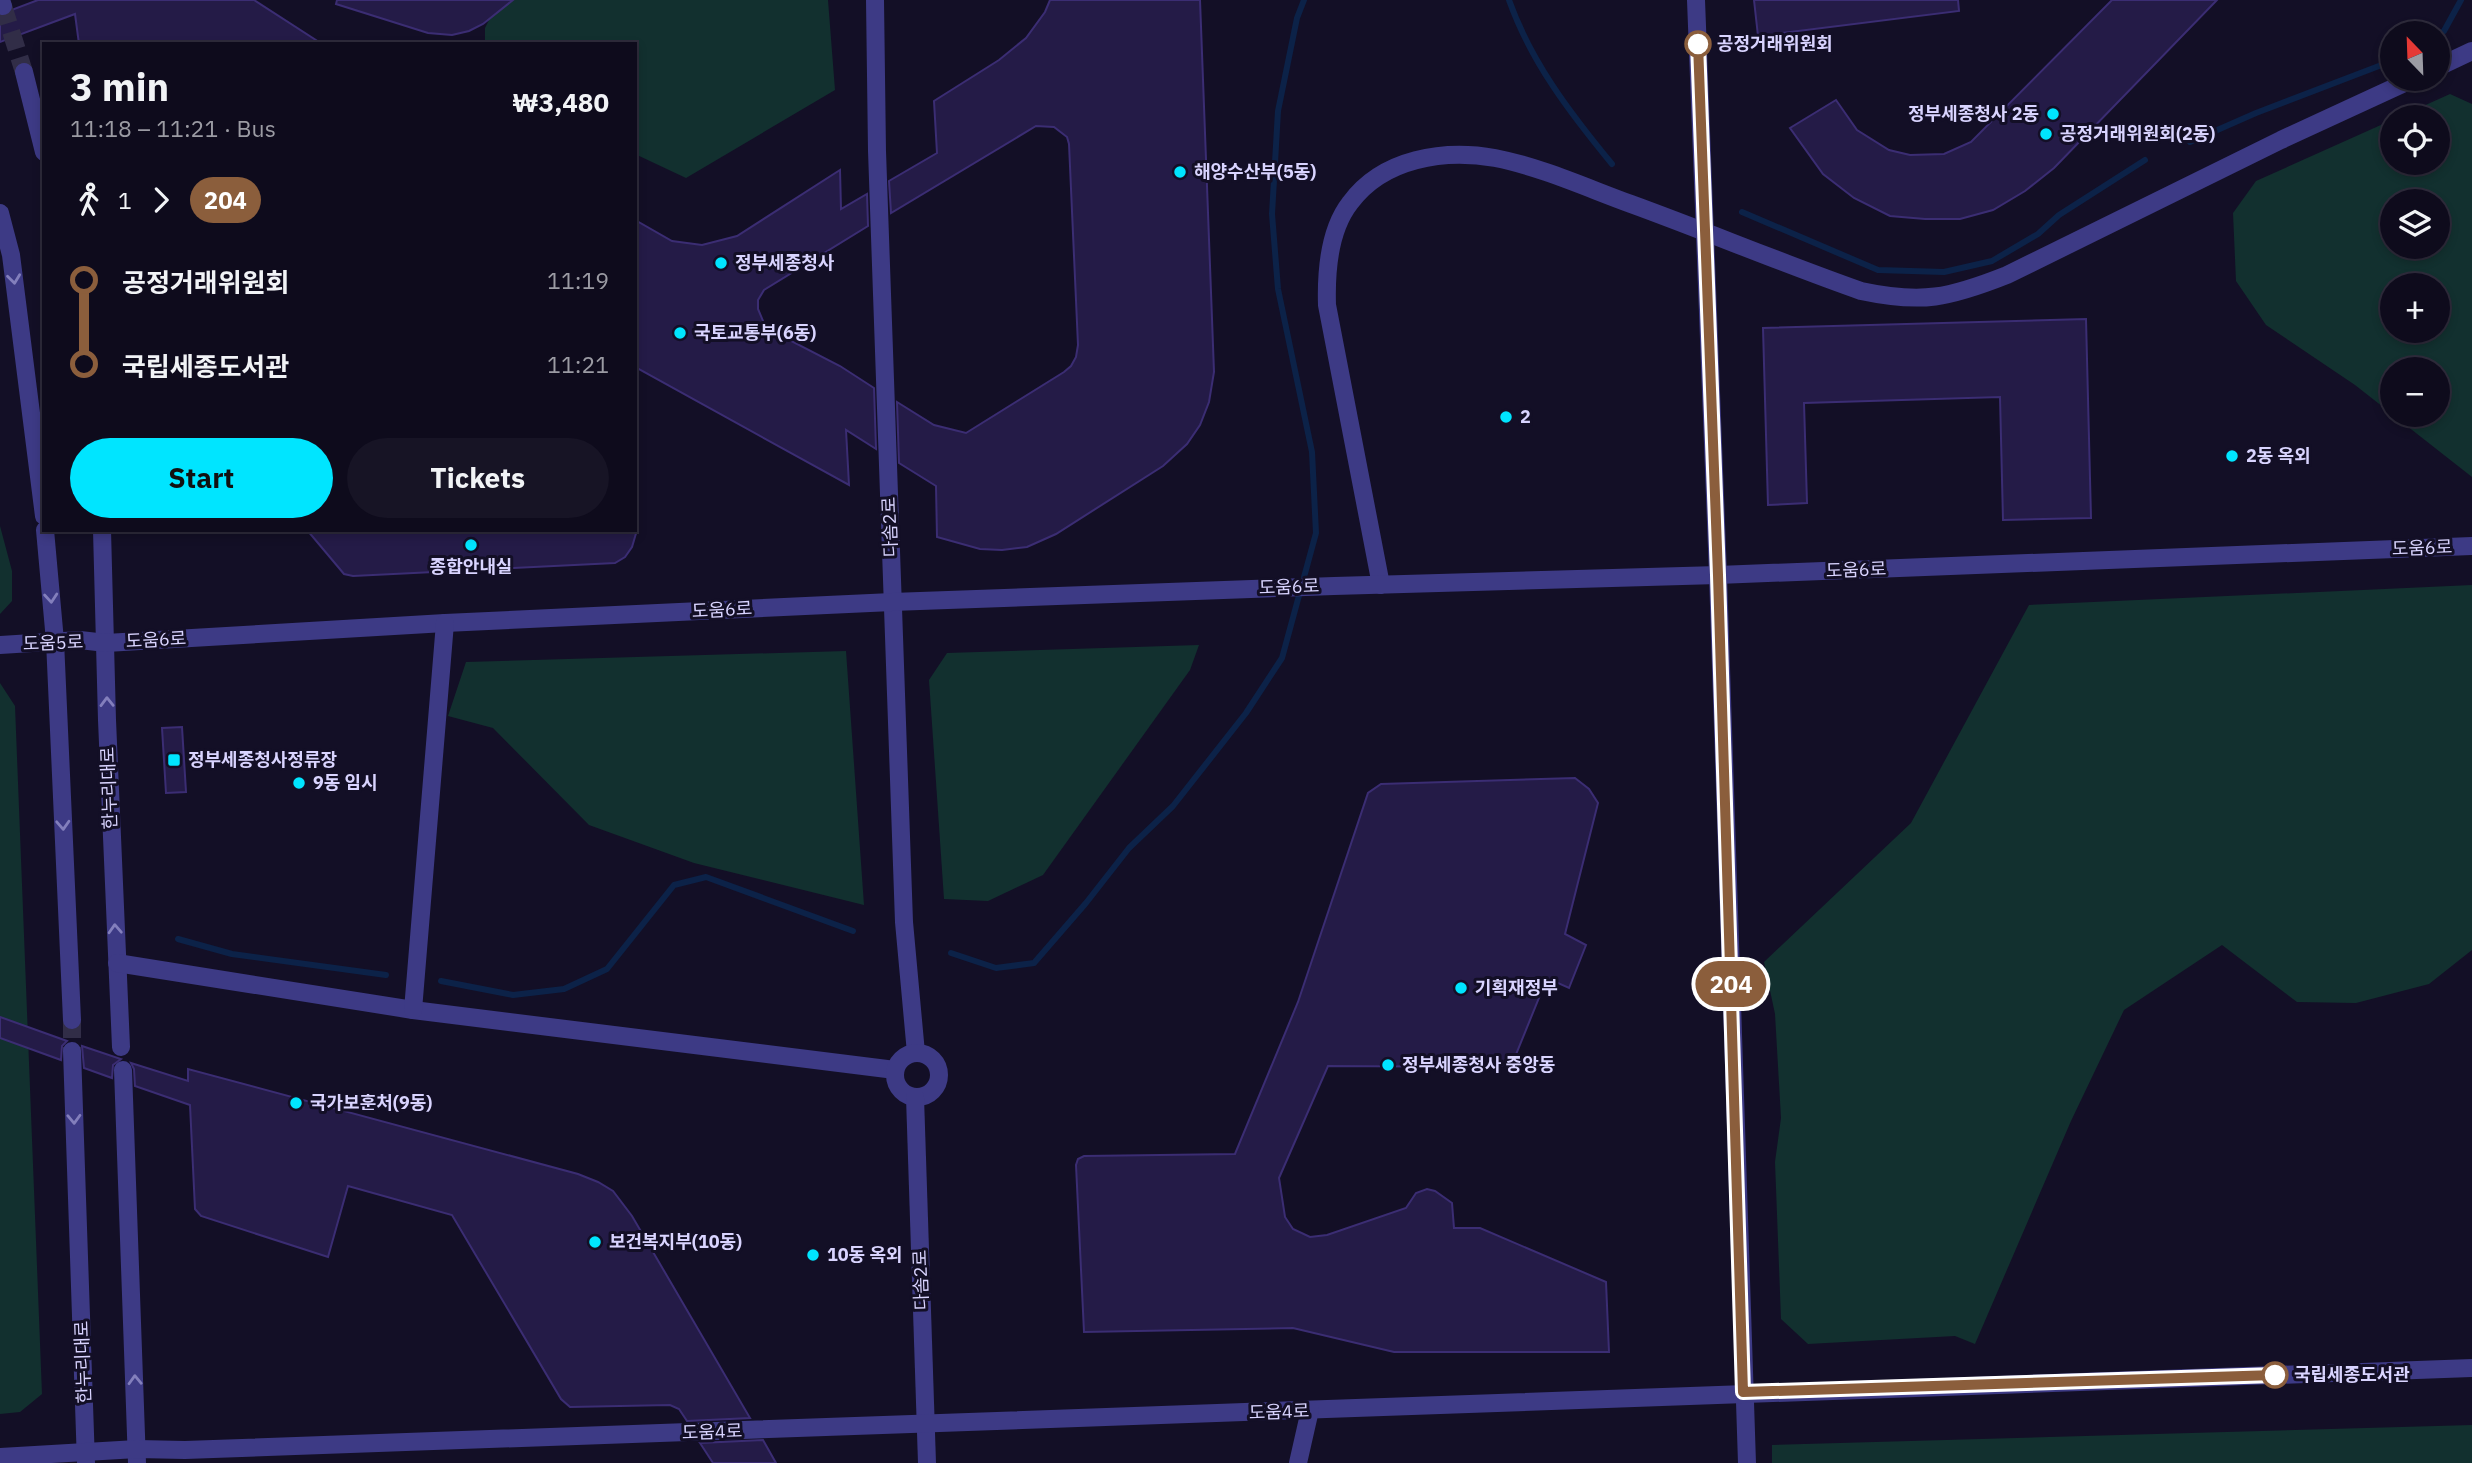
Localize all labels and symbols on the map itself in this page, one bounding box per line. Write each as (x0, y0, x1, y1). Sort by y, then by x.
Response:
north arrow (2380, 21, 2450, 91)
marker: 공정거래위원회 (1685, 31, 1711, 57)
place label: 공정거래위원회 (1717, 32, 1833, 55)
place label: 정부세종청사 2동 (1908, 102, 2039, 125)
marker: 정부세종청사 2동 (2045, 106, 2061, 122)
place label: 공정거래위원회(2동) (2060, 122, 2215, 145)
marker: 공정거래위원회(2동) (2038, 126, 2054, 142)
place label: 해양수산부(5동) (1194, 160, 1316, 183)
marker: 해양수산부(5동) (1172, 164, 1188, 180)
place label: 정부세종청사 (735, 251, 835, 274)
marker: 정부세종청사 (713, 255, 729, 271)
one-way arrow (6, 273, 21, 285)
place label: 국토교통부(6동) (694, 321, 816, 344)
marker: 국토교통부(6동) (672, 325, 688, 341)
place label: 2 (1520, 405, 1531, 428)
marker: 2 (1498, 409, 1514, 425)
place label: 2동 옥외 (2246, 444, 2311, 467)
marker: 2동 옥외 (2224, 448, 2240, 464)
street label: 다솜2로 (877, 496, 902, 558)
street label: 도움6로 (2391, 535, 2453, 560)
marker: 종합안내실 (463, 537, 479, 553)
place label: 종합안내실 (430, 555, 512, 578)
street label: 도움6로 (1825, 557, 1887, 582)
street label: 도움6로 (1258, 574, 1320, 599)
one-way arrow (43, 593, 58, 604)
street label: 도움6로 (691, 596, 753, 623)
street label: 도움6로 (125, 626, 187, 653)
street label: 도움5로 (22, 630, 84, 655)
one-way arrow (99, 696, 115, 707)
street label: 한누리대로 (96, 746, 121, 830)
place label: 정부세종청사정류장 (188, 748, 337, 771)
marker: 정부세종청사정류장 (166, 752, 182, 768)
place label: 9동 임시 (313, 771, 378, 794)
marker: 9동 임시 (291, 775, 307, 791)
one-way arrow (56, 820, 71, 831)
one-way arrow (108, 924, 123, 935)
line badge: 204 (1691, 961, 1771, 1007)
place label: 기획재정부 (1475, 976, 1558, 999)
marker: 기획재정부 (1453, 980, 1469, 996)
place label: 정부세종청사 중앙동 (1402, 1053, 1555, 1076)
marker: 정부세종청사 중앙동 (1380, 1057, 1396, 1073)
place label: 국가보훈처(9동) (310, 1091, 432, 1114)
marker: 국가보훈처(9동) (288, 1095, 304, 1111)
one-way arrow (67, 1114, 82, 1125)
place label: 보건복지부(10동) (609, 1230, 742, 1253)
marker: 보건복지부(10동) (587, 1234, 603, 1250)
place label: 10동 옥외 (827, 1243, 903, 1266)
marker: 10동 옥외 (805, 1247, 821, 1263)
street label: 다솜2로 (908, 1249, 933, 1311)
street label: 한누리대로 (70, 1320, 95, 1404)
marker: 국립세종도서관 (2262, 1362, 2288, 1388)
place label: 국립세종도서관 (2294, 1363, 2410, 1386)
one-way arrow (127, 1375, 142, 1386)
street label: 도움4로 (1248, 1399, 1310, 1424)
street label: 도움4로 (681, 1419, 743, 1444)

